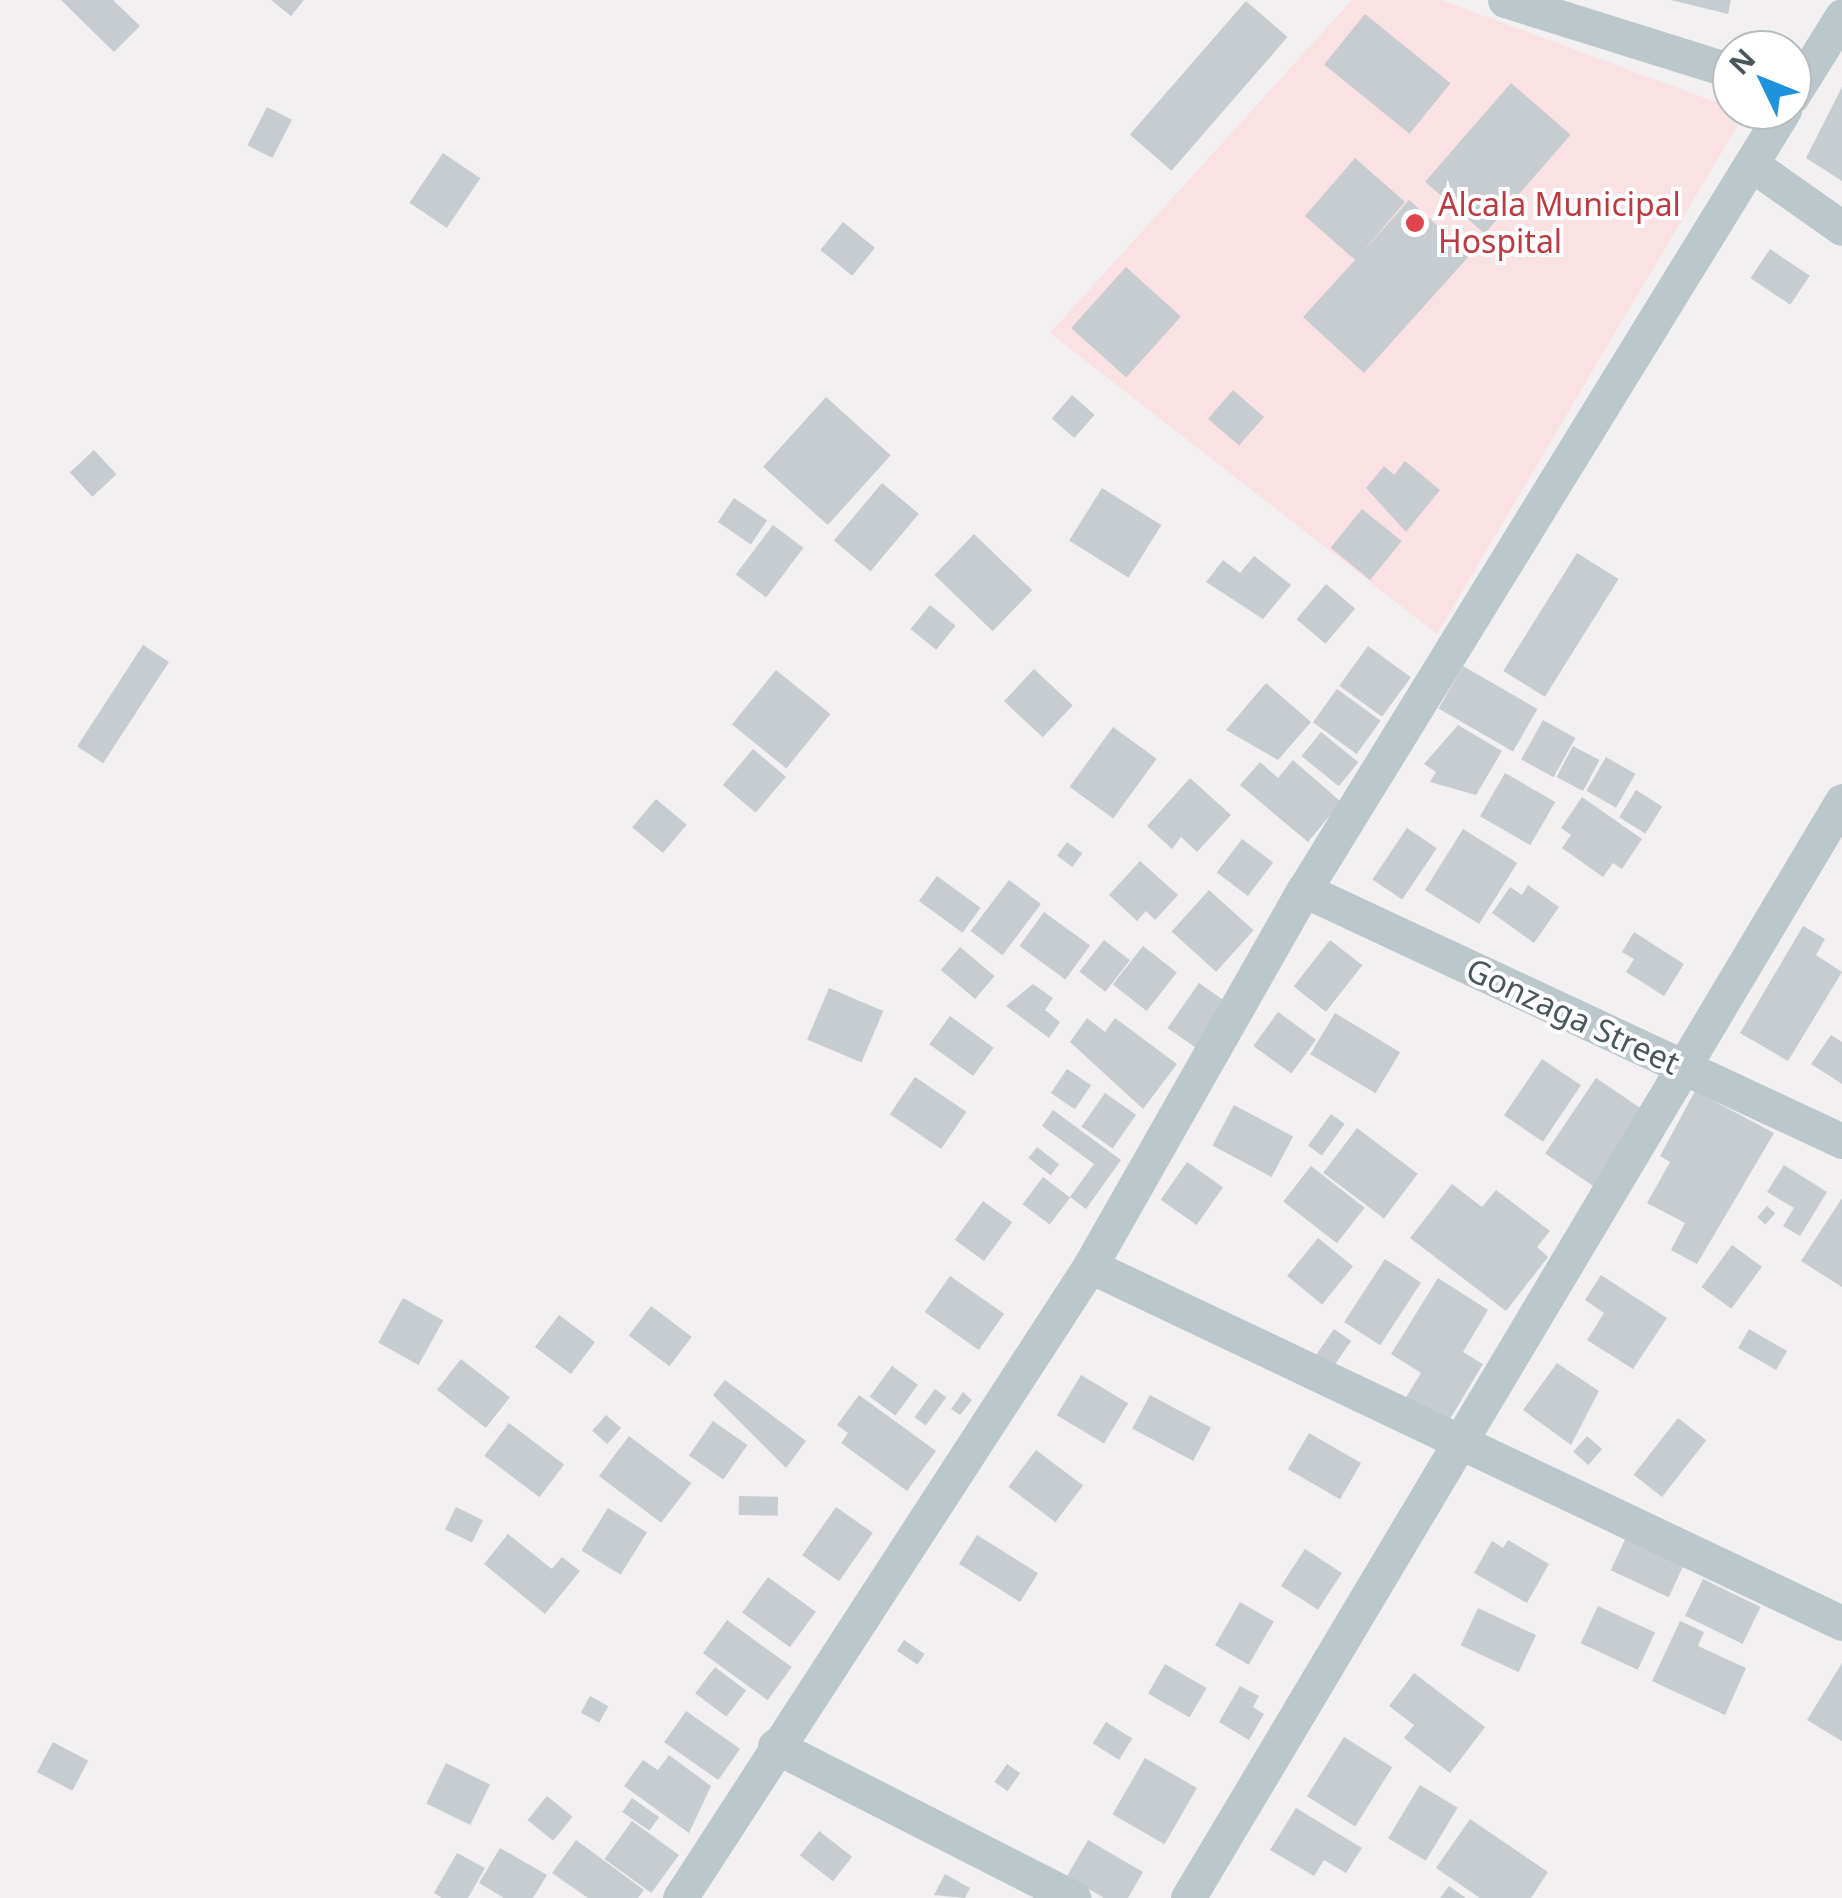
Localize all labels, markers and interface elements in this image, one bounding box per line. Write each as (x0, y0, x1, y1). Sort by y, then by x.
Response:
north arrow (1712, 30, 1812, 130)
text: N (1720, 40, 1763, 82)
place label: Alcala Municipal Hospital (1438, 186, 1681, 261)
marker: Alcala Municipal Hospital (1402, 210, 1428, 236)
street label: Gonzaga Street (1460, 950, 1686, 1082)

